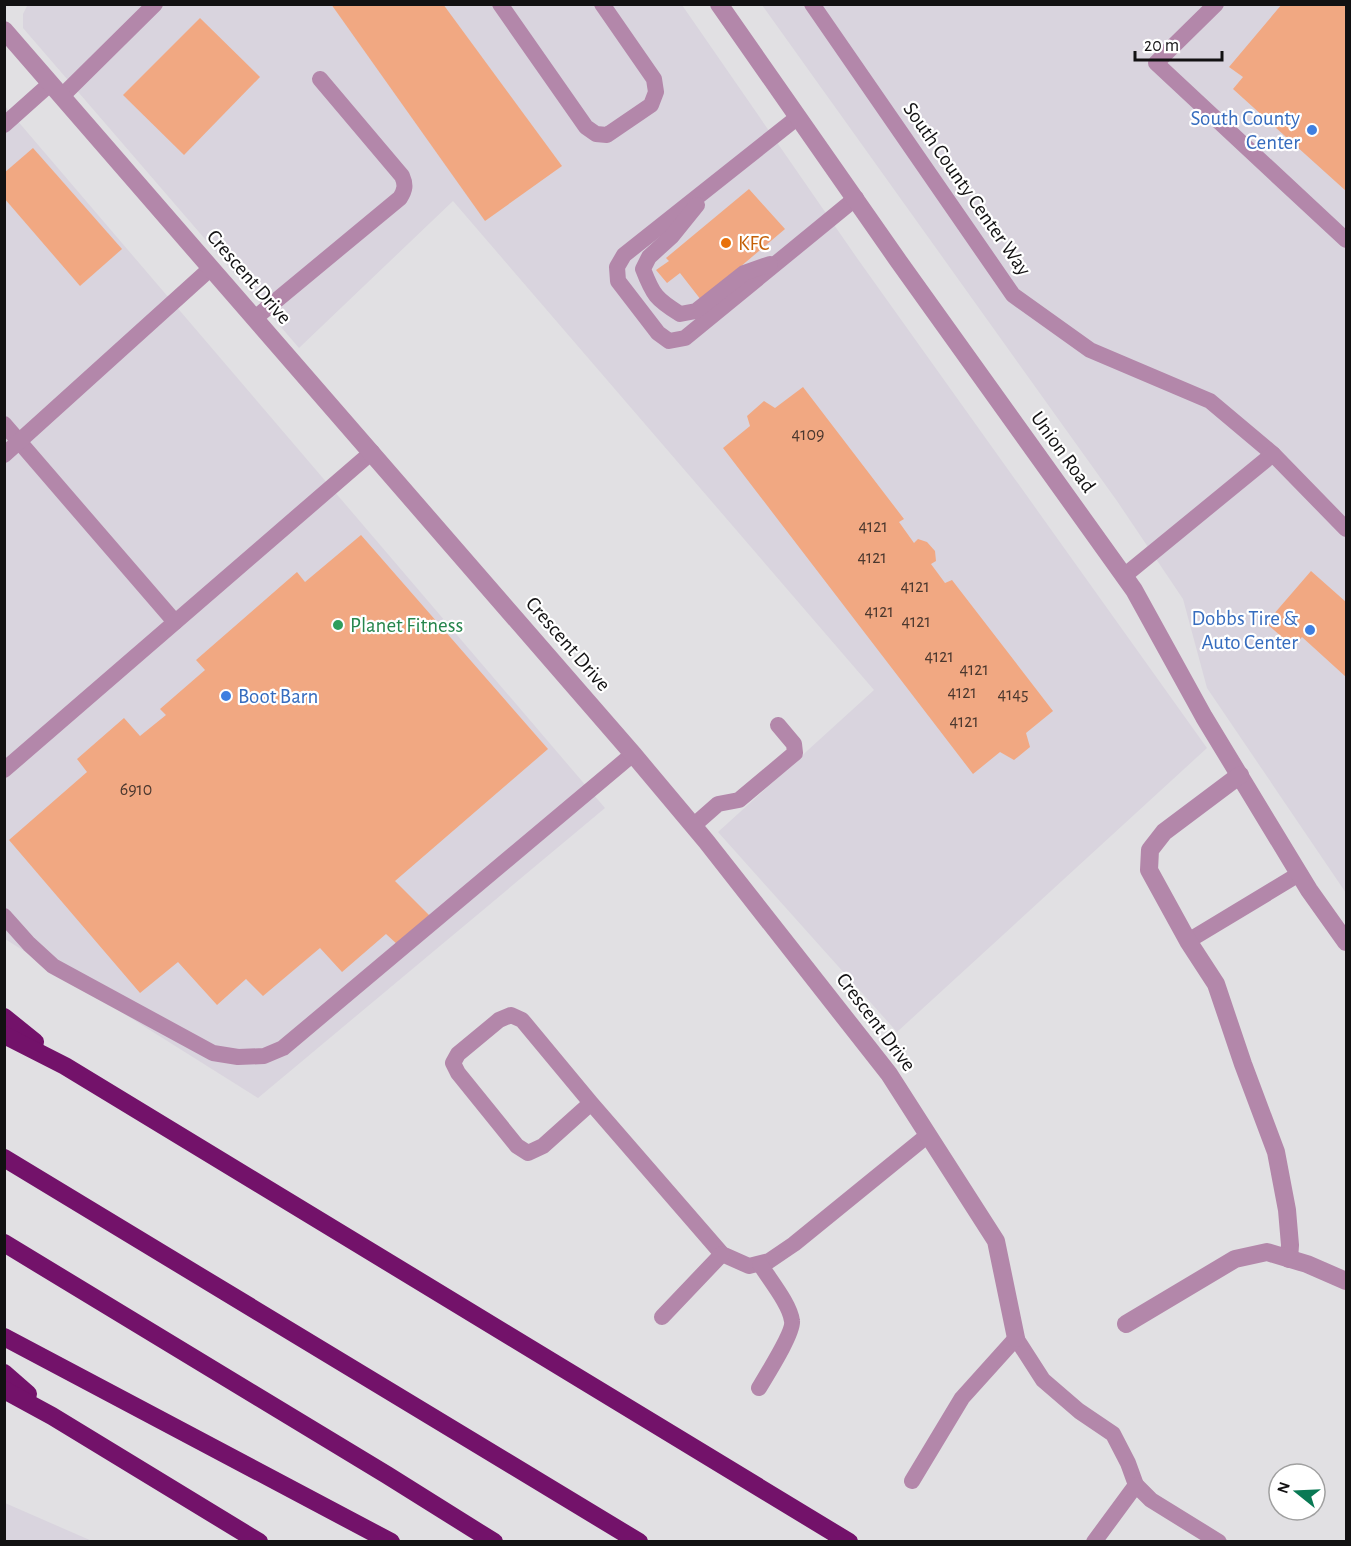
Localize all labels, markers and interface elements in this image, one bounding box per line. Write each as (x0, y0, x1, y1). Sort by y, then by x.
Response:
scale bar (1135, 24, 1222, 62)
text: 20 m (1144, 37, 1179, 55)
street label: South County Center Way (899, 99, 1035, 280)
place label: South County Center (1191, 108, 1300, 153)
marker: South County Center (1305, 123, 1319, 137)
street label: Crescent Drive (203, 226, 295, 328)
place label: KFC (738, 233, 770, 254)
marker: KFC (719, 236, 733, 250)
street label: Union Road (1027, 407, 1099, 497)
house number: 4109 (792, 426, 824, 444)
house number: 4121 (858, 518, 888, 536)
house number: 4121 (857, 549, 887, 567)
house number: 4121 (900, 578, 930, 596)
street label: Crescent Drive (522, 593, 614, 695)
house number: 4121 (864, 603, 894, 621)
place label: Dobbs Tire & Auto Center (1191, 608, 1298, 653)
house number: 4121 (901, 613, 931, 631)
place label: Planet Fitness (350, 615, 463, 636)
marker: Planet Fitness (331, 618, 345, 632)
marker: Dobbs Tire & Auto Center (1303, 623, 1317, 637)
house number: 4121 (924, 648, 954, 666)
house number: 4121 (959, 661, 989, 679)
house number: 4121 (947, 684, 977, 702)
place label: Boot Barn (238, 686, 318, 707)
house number: 4145 (997, 686, 1029, 704)
marker: Boot Barn (219, 689, 233, 703)
house number: 4121 (949, 713, 979, 731)
house number: 6910 (120, 781, 152, 799)
street label: Crescent Drive (832, 969, 920, 1075)
north arrow (1267, 1462, 1327, 1522)
text: N (1274, 1480, 1293, 1495)

